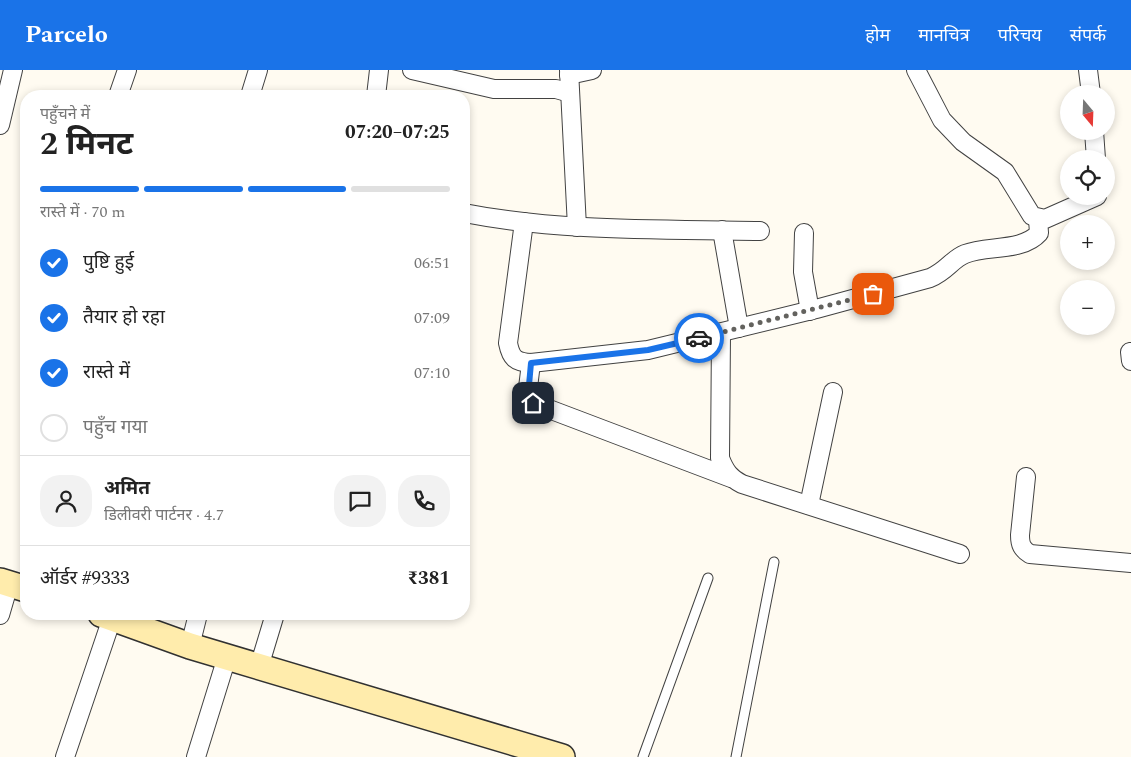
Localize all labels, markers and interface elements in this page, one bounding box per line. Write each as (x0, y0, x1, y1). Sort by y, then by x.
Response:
text: Parcelo (25, 17, 108, 53)
text: होम (865, 22, 890, 49)
text: मानचित्र (918, 22, 970, 49)
text: परिचय (998, 22, 1042, 49)
text: संपर्क (1070, 22, 1106, 49)
north arrow (1060, 85, 1115, 140)
map controls (1060, 85, 1115, 335)
text: पहुँचने में (40, 102, 90, 126)
text: 07:20–07:25 (345, 118, 450, 147)
text: 2 मिनट (40, 120, 133, 169)
button: locate (1060, 150, 1115, 205)
text: रास्ते में · 70 m (40, 200, 125, 224)
button: + (1060, 215, 1115, 270)
text: पुष्टि हुई (83, 248, 134, 277)
icon: check (40, 249, 68, 277)
text: 06:51 (414, 251, 450, 275)
pin (852, 273, 894, 315)
icon: bag (859, 280, 887, 308)
button: − (1060, 280, 1115, 335)
text: तैयार हो रहा (83, 303, 165, 332)
icon: check (40, 304, 68, 332)
text: 07:09 (414, 306, 450, 330)
courier (674, 313, 724, 363)
icon: car (685, 324, 713, 352)
text: रास्ते में (83, 358, 130, 387)
icon: check (40, 359, 68, 387)
text: 07:10 (414, 361, 450, 385)
pin (512, 382, 554, 424)
icon: home (519, 389, 547, 417)
text: पहुँच गया (83, 413, 147, 442)
text: अमित (104, 474, 150, 503)
button: person (40, 475, 92, 527)
button: chat (334, 475, 386, 527)
button: phone (398, 475, 450, 527)
text: डिलीवरी पार्टनर · 4.7 (104, 503, 224, 527)
text: ऑर्डर #9333 (40, 564, 130, 593)
text: ₹381 (407, 564, 450, 593)

